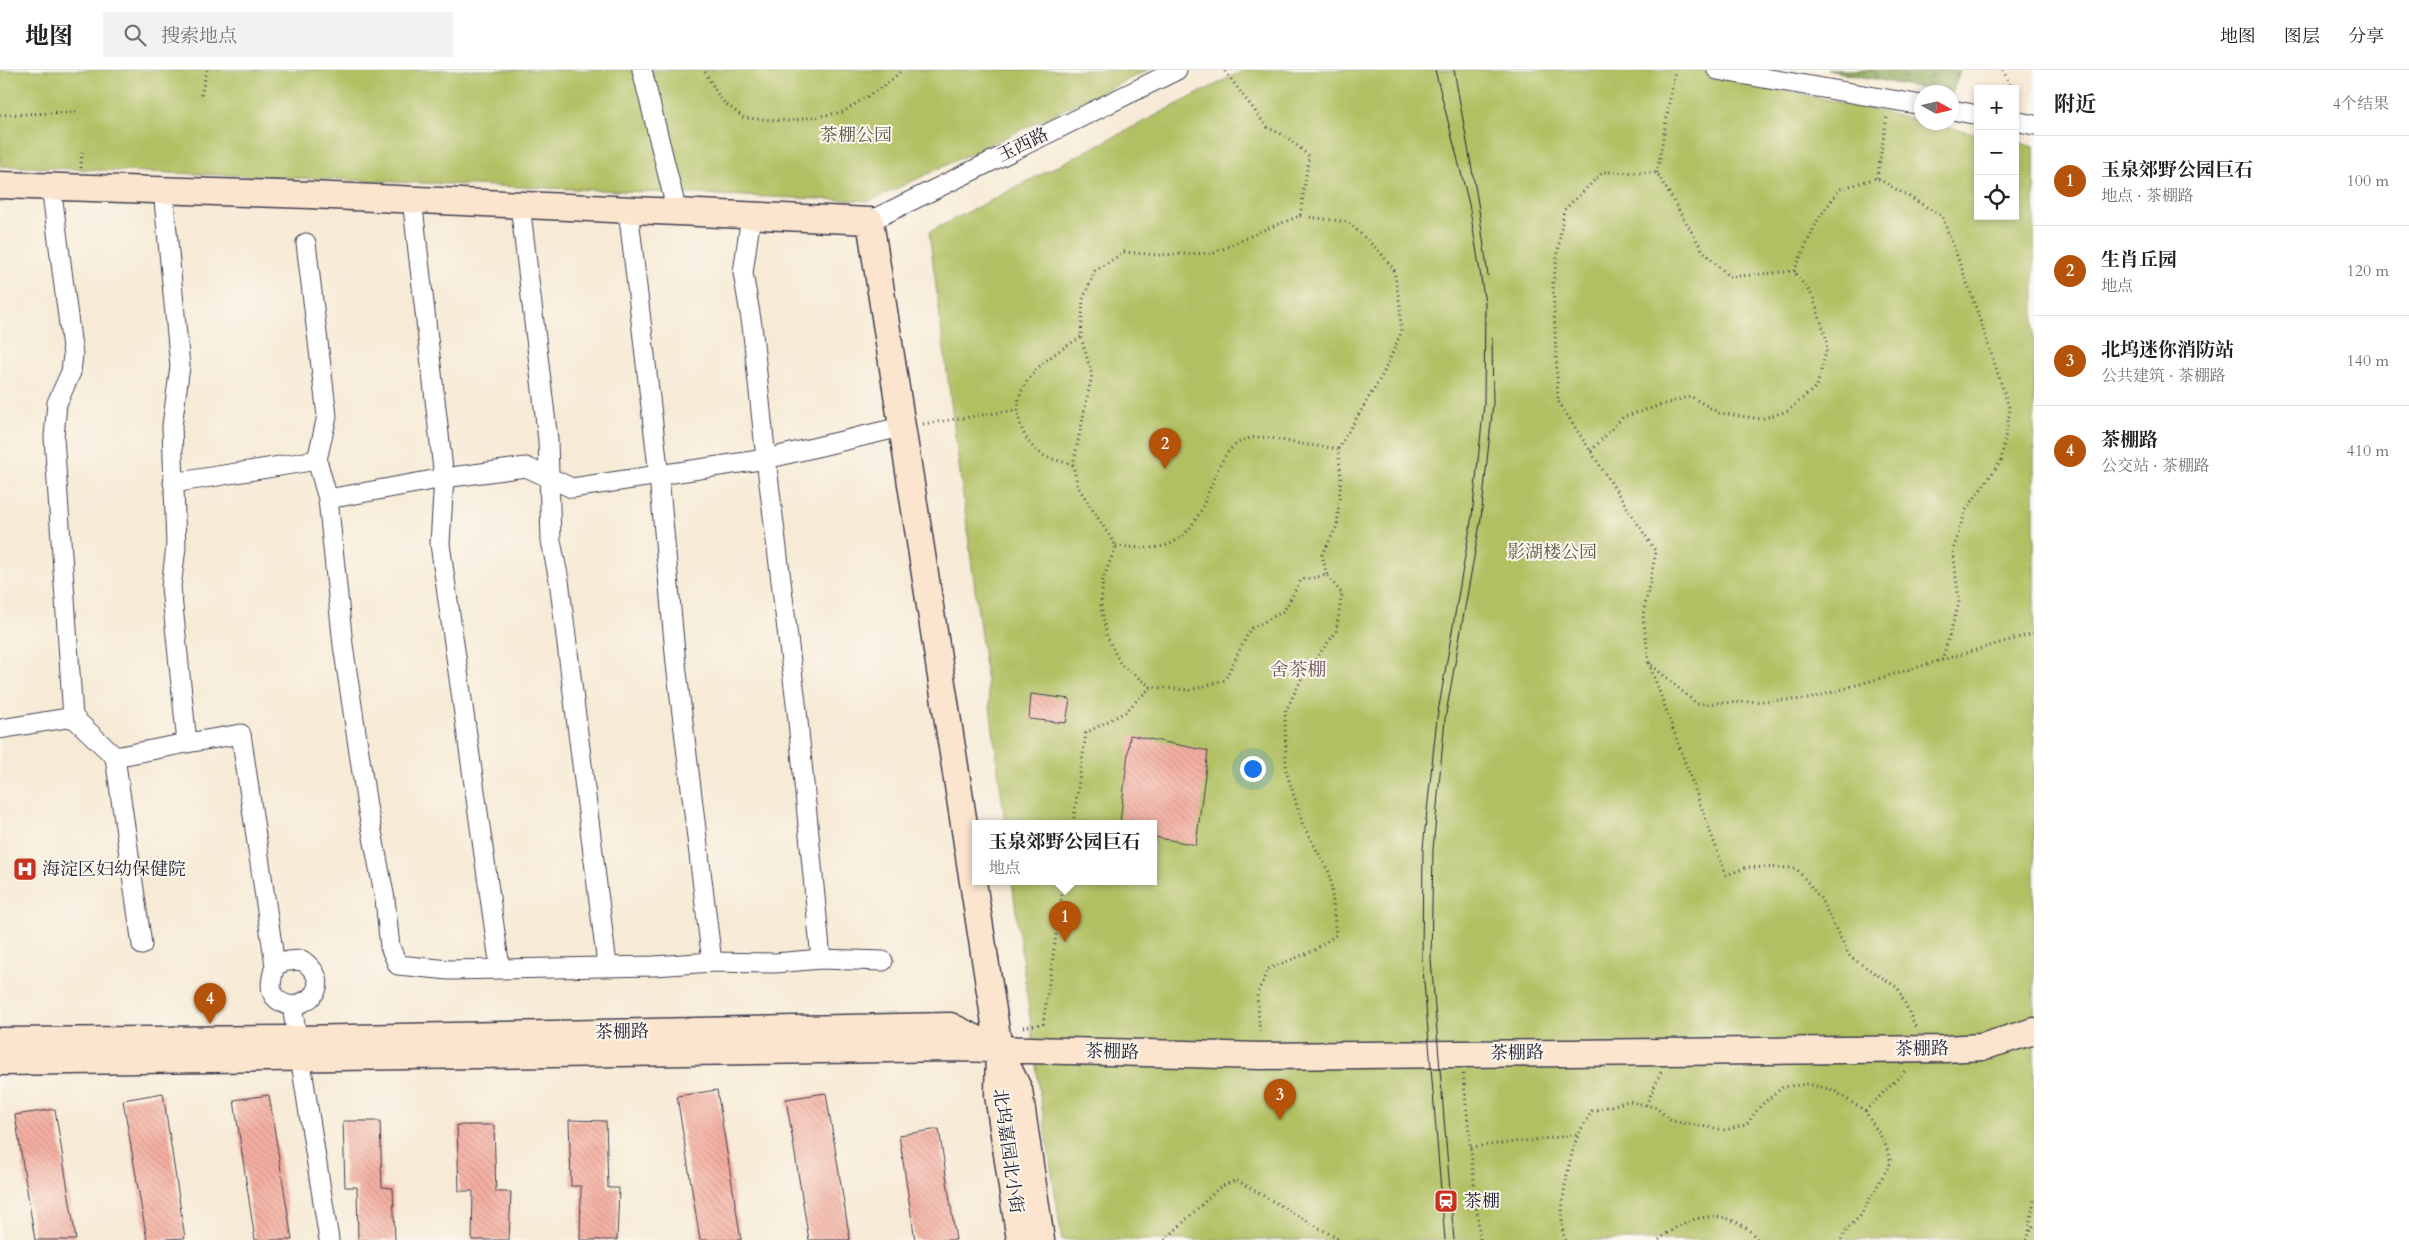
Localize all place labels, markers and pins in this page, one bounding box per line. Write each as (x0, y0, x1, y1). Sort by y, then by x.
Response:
pin: 2 (1149, 428, 1181, 469)
hospital icon: 海淀区妇幼保健院 (12, 856, 38, 882)
place label: 海淀区妇幼保健院 (42, 857, 186, 882)
pin: 1 (1049, 901, 1081, 942)
pin: 4 (194, 983, 226, 1024)
pin: 3 (1264, 1079, 1296, 1120)
station icon: 茶棚 (1433, 1188, 1459, 1214)
place label: 茶棚 (1464, 1189, 1500, 1214)

